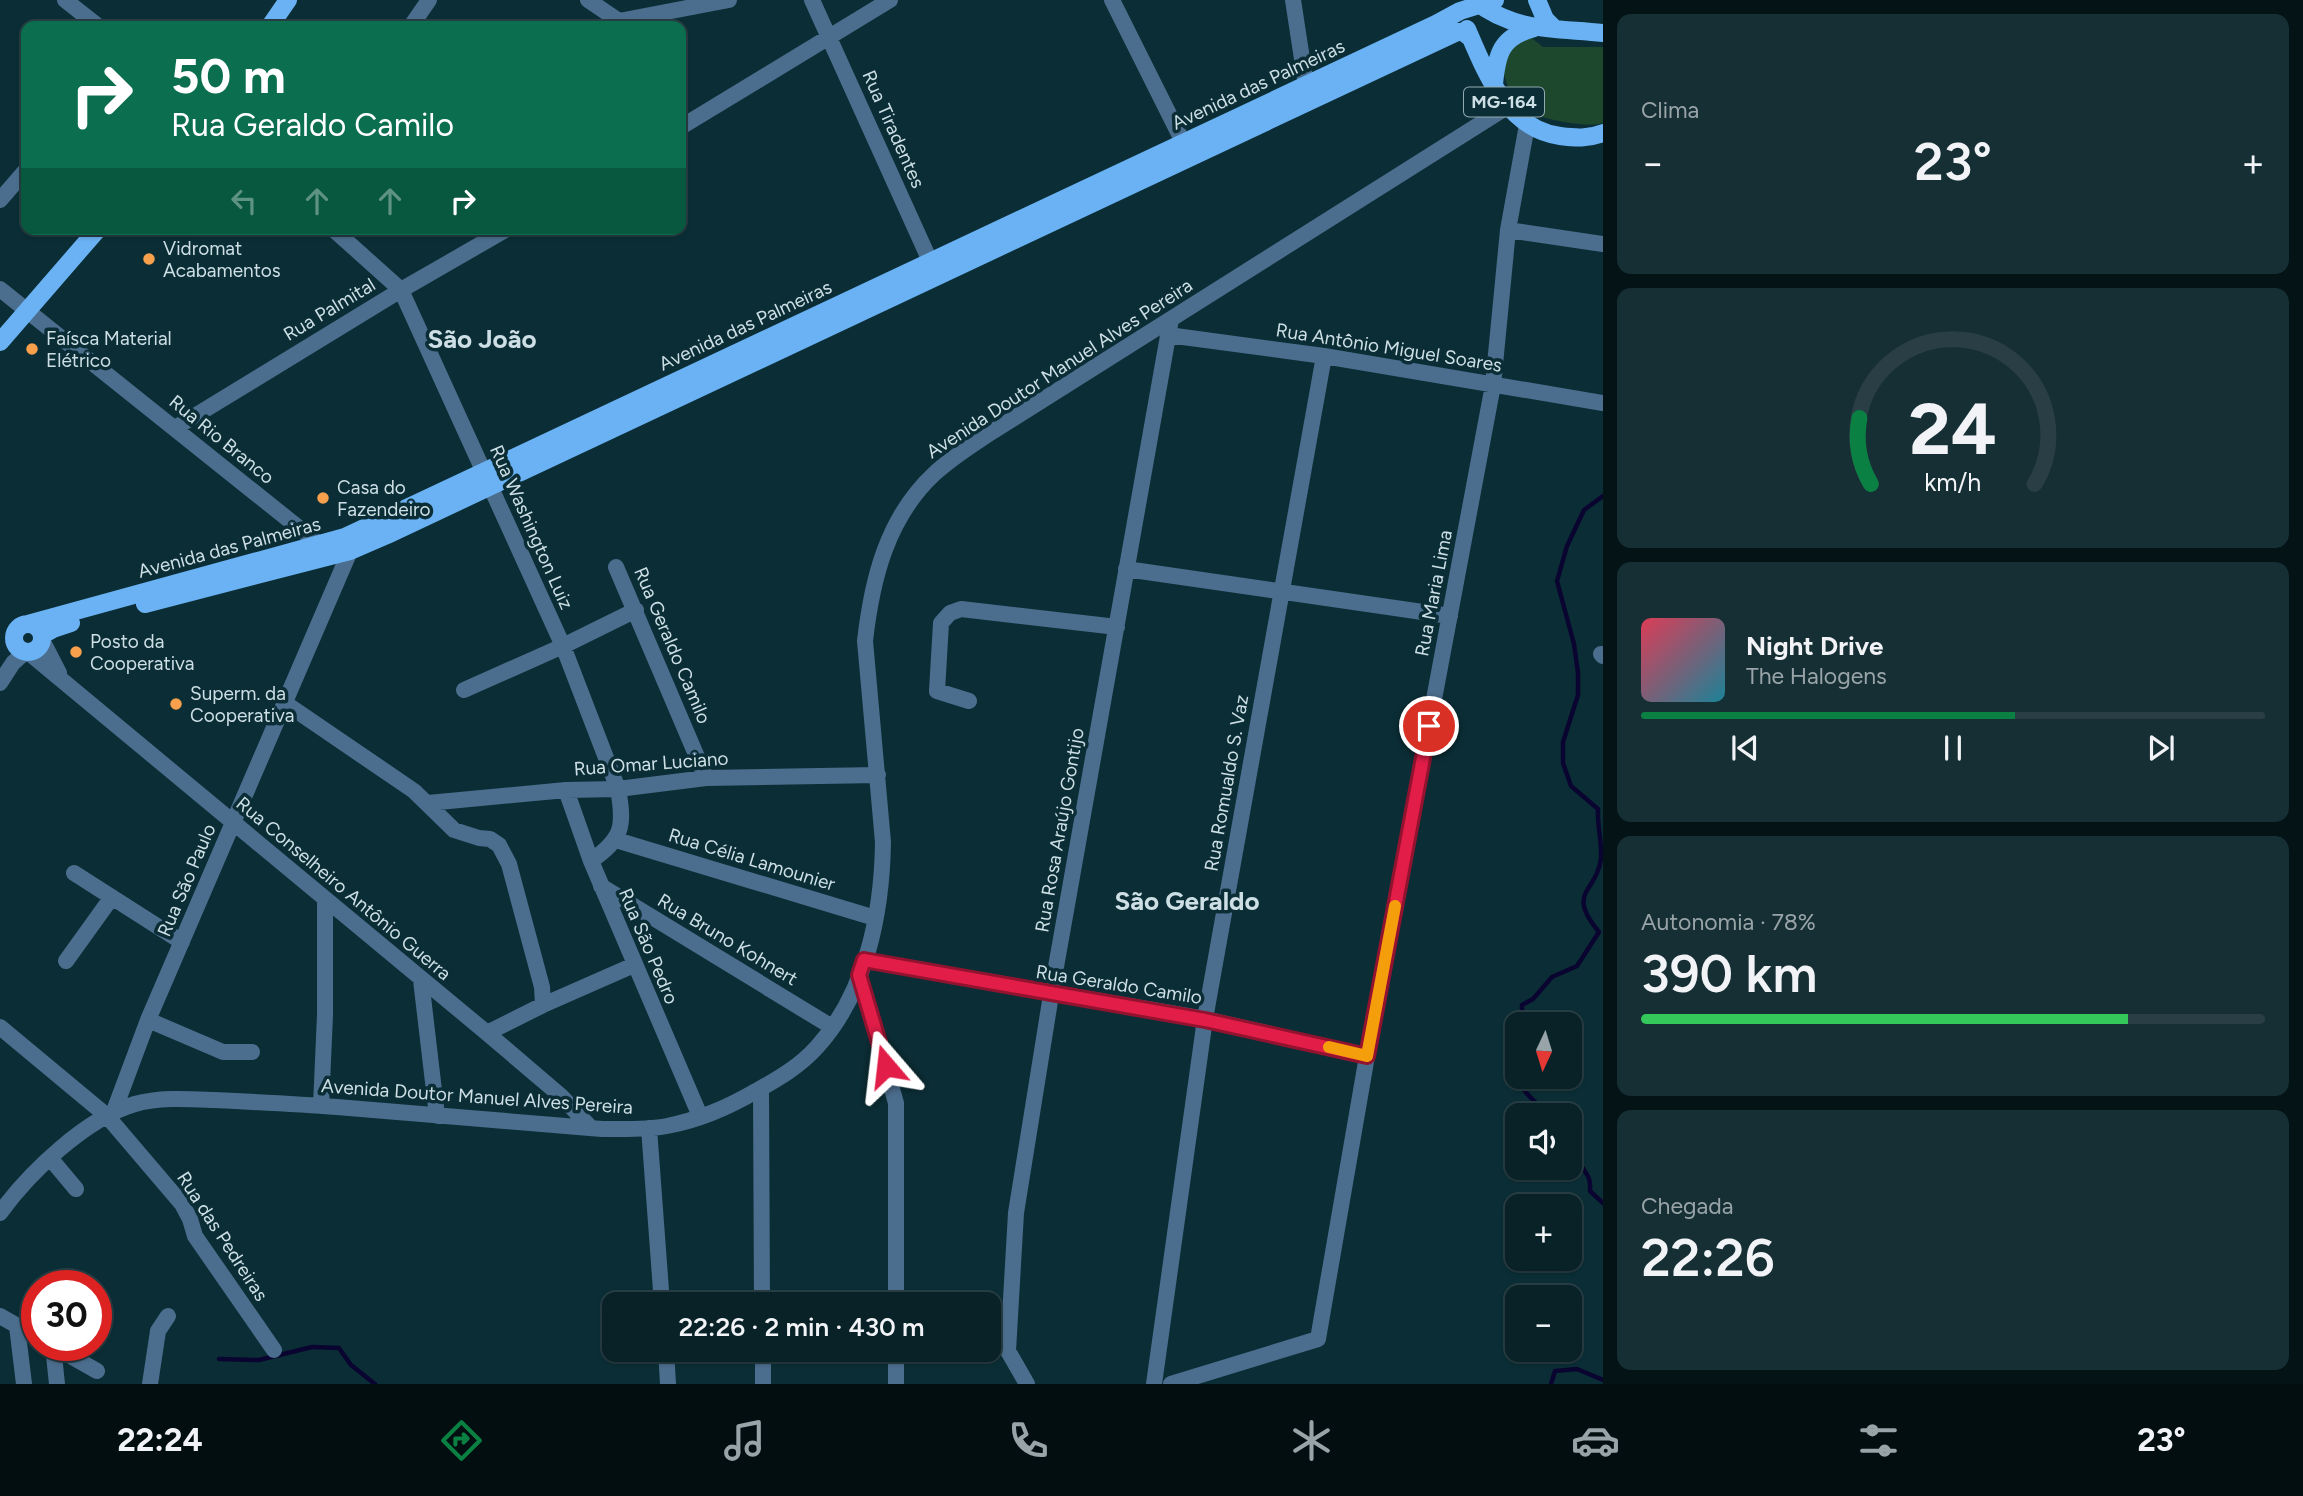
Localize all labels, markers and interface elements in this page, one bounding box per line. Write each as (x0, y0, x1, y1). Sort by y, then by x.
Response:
street label: Avenida das Palmeiras (1168, 34, 1348, 135)
text: 50 m (171, 46, 286, 105)
icon: right (56, 49, 147, 140)
street label: Rua Tiradentes (857, 67, 930, 192)
road number: MG-164 (1464, 88, 1544, 116)
text: Clima (1641, 96, 1699, 124)
text: Rua Geraldo Camilo (171, 106, 454, 144)
text: 23° (1914, 131, 1992, 193)
text: − (1641, 140, 1665, 186)
text: + (2241, 140, 2265, 186)
icon: left (225, 182, 263, 220)
icon: ahead (298, 182, 336, 220)
icon: ahead (371, 182, 409, 220)
icon: right (444, 182, 482, 220)
place label: Vidromat Acabamentos (163, 237, 281, 282)
marker: Vidromat Acabamentos (141, 251, 157, 267)
street label: Rua Palmital (279, 273, 379, 346)
street label: Avenida Doutor Manuel Alves Pereira (922, 274, 1197, 463)
street label: Avenida das Palmeiras (655, 275, 835, 376)
street label: Rua Antônio Miguel Soares (1274, 318, 1504, 377)
district label: São João (427, 323, 537, 355)
place label: Faísca Material Elétrico (46, 327, 172, 372)
marker: Faísca Material Elétrico (24, 341, 40, 357)
text: 24 (1909, 385, 1997, 472)
street label: Rua Rio Branco (165, 390, 279, 489)
street label: Rua Washington Luiz (485, 442, 578, 613)
text: km/h (1924, 467, 1982, 497)
place label: Casa do Fazendeiro (337, 476, 431, 521)
marker: Casa do Fazendeiro (315, 490, 331, 506)
street label: Avenida das Palmeiras (135, 512, 323, 583)
street label: Rua Maria Lima (1410, 528, 1457, 658)
street label: Rua Geraldo Camilo (629, 563, 716, 727)
place label: Posto da Cooperativa (90, 630, 194, 675)
text: Night Drive (1746, 630, 1883, 662)
marker: Posto da Cooperativa (68, 644, 84, 660)
text: The Halogens (1746, 662, 1887, 690)
place label: Superm. da Cooperativa (190, 682, 294, 727)
street label: Rua Romualdo S. Vaz (1200, 693, 1253, 873)
marker: Superm. da Cooperativa (168, 696, 184, 712)
pin (1399, 696, 1459, 756)
icon: arrive (1410, 707, 1448, 745)
street label: Rua Rosa Araújo Gontijo (1030, 726, 1089, 934)
icon: previous (1726, 729, 1764, 767)
icon: pause (1934, 729, 1972, 767)
icon: next (2142, 729, 2180, 767)
street label: Rua Omar Luciano (573, 747, 729, 780)
street label: Rua Conselheiro Antônio Guerra (232, 792, 456, 985)
street label: Rua São Paulo (152, 820, 221, 940)
street label: Rua Célia Lamounier (666, 823, 839, 896)
street label: Rua São Pedro (614, 885, 683, 1008)
district label: São Geraldo (1114, 885, 1260, 917)
street label: Rua Bruno Kohnert (653, 889, 802, 990)
text: Autonomia · 78% (1641, 908, 1816, 936)
text: 390 km (1641, 943, 1817, 1005)
street label: Rua Geraldo Camilo (1034, 960, 1204, 1009)
north arrow (1505, 1012, 1582, 1088)
map controls (1505, 1012, 1582, 1362)
position arrow (849, 1029, 923, 1103)
street label: Avenida Doutor Manuel Alves Pereira (320, 1074, 634, 1119)
button: sound (1505, 1103, 1582, 1180)
street label: Rua das Pedreiras (172, 1167, 273, 1305)
text: Chegada (1641, 1192, 1733, 1220)
button: + (1505, 1194, 1582, 1271)
text: 22:26 (1641, 1227, 1775, 1289)
speed limit sign: 30 (21, 1270, 112, 1361)
button: − (1505, 1285, 1582, 1362)
text: 22:26 · 2 min · 430 m (678, 1311, 925, 1343)
icon: directions (437, 1416, 486, 1465)
icon: music (720, 1416, 769, 1465)
icon: phone (1004, 1416, 1053, 1465)
icon: climate (1287, 1416, 1336, 1465)
icon: car (1571, 1416, 1620, 1465)
icon: filters (1854, 1416, 1903, 1465)
text: 22:24 (117, 1421, 203, 1459)
text: 23° (2137, 1421, 2186, 1459)

